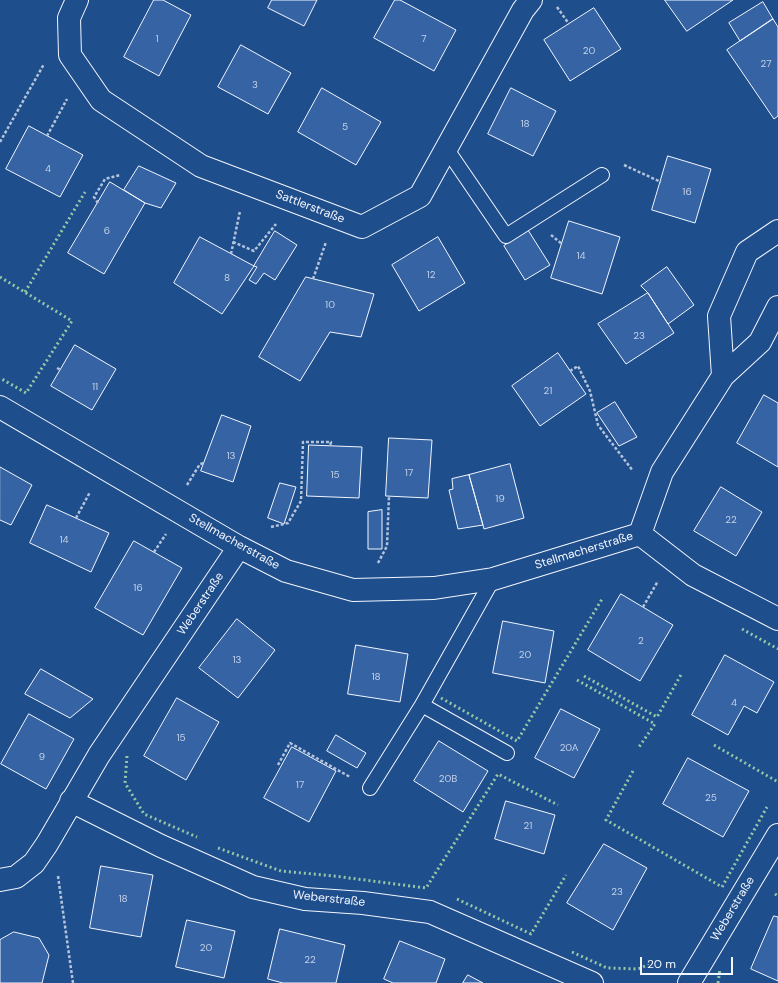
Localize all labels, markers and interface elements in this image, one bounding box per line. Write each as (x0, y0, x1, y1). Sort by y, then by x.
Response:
house number: 1 (155, 33, 159, 45)
house number: 7 (421, 33, 427, 45)
house number: 20 (583, 45, 595, 57)
house number: 27 (761, 58, 771, 70)
house number: 3 (252, 79, 258, 91)
house number: 18 (520, 118, 530, 130)
house number: 5 (342, 121, 348, 133)
house number: 4 (45, 163, 51, 175)
house number: 16 (682, 186, 692, 198)
street label: Sattlerstraße (273, 187, 347, 227)
house number: 6 (104, 225, 110, 237)
house number: 14 (576, 250, 586, 262)
house number: 12 (427, 269, 435, 281)
house number: 8 (224, 272, 230, 284)
house number: 10 (325, 299, 335, 311)
house number: 23 (633, 330, 645, 342)
house number: 11 (92, 381, 98, 393)
house number: 21 (544, 385, 552, 397)
house number: 13 (226, 450, 236, 462)
house number: 17 (405, 467, 413, 479)
house number: 15 (330, 469, 340, 481)
house number: 19 (495, 493, 505, 505)
street label: Stellmacherstraße (186, 511, 282, 573)
house number: 22 (725, 514, 737, 526)
street label: Stellmacherstraße (533, 529, 635, 573)
house number: 14 (59, 534, 69, 546)
street label: Weberstraße (175, 570, 227, 638)
house number: 16 (133, 582, 143, 594)
house number: 2 (638, 635, 644, 647)
house number: 20 (519, 649, 531, 661)
house number: 13 (232, 654, 242, 666)
house number: 18 (371, 671, 381, 683)
house number: 4 (731, 697, 737, 709)
house number: 15 (176, 732, 186, 744)
house number: 20A (560, 742, 578, 754)
house number: 9 (39, 751, 45, 763)
house number: 20B (439, 773, 457, 785)
house number: 17 (296, 779, 304, 791)
house number: 25 (705, 792, 717, 804)
house number: 21 (524, 820, 532, 832)
street label: Weberstraße (708, 874, 758, 944)
house number: 23 (611, 886, 623, 898)
street label: Weberstraße (292, 888, 366, 910)
house number: 18 (118, 893, 128, 905)
house number: 20 (200, 942, 212, 954)
scale bar (642, 949, 735, 975)
house number: 22 (304, 954, 316, 966)
text: 20 m (647, 956, 676, 972)

